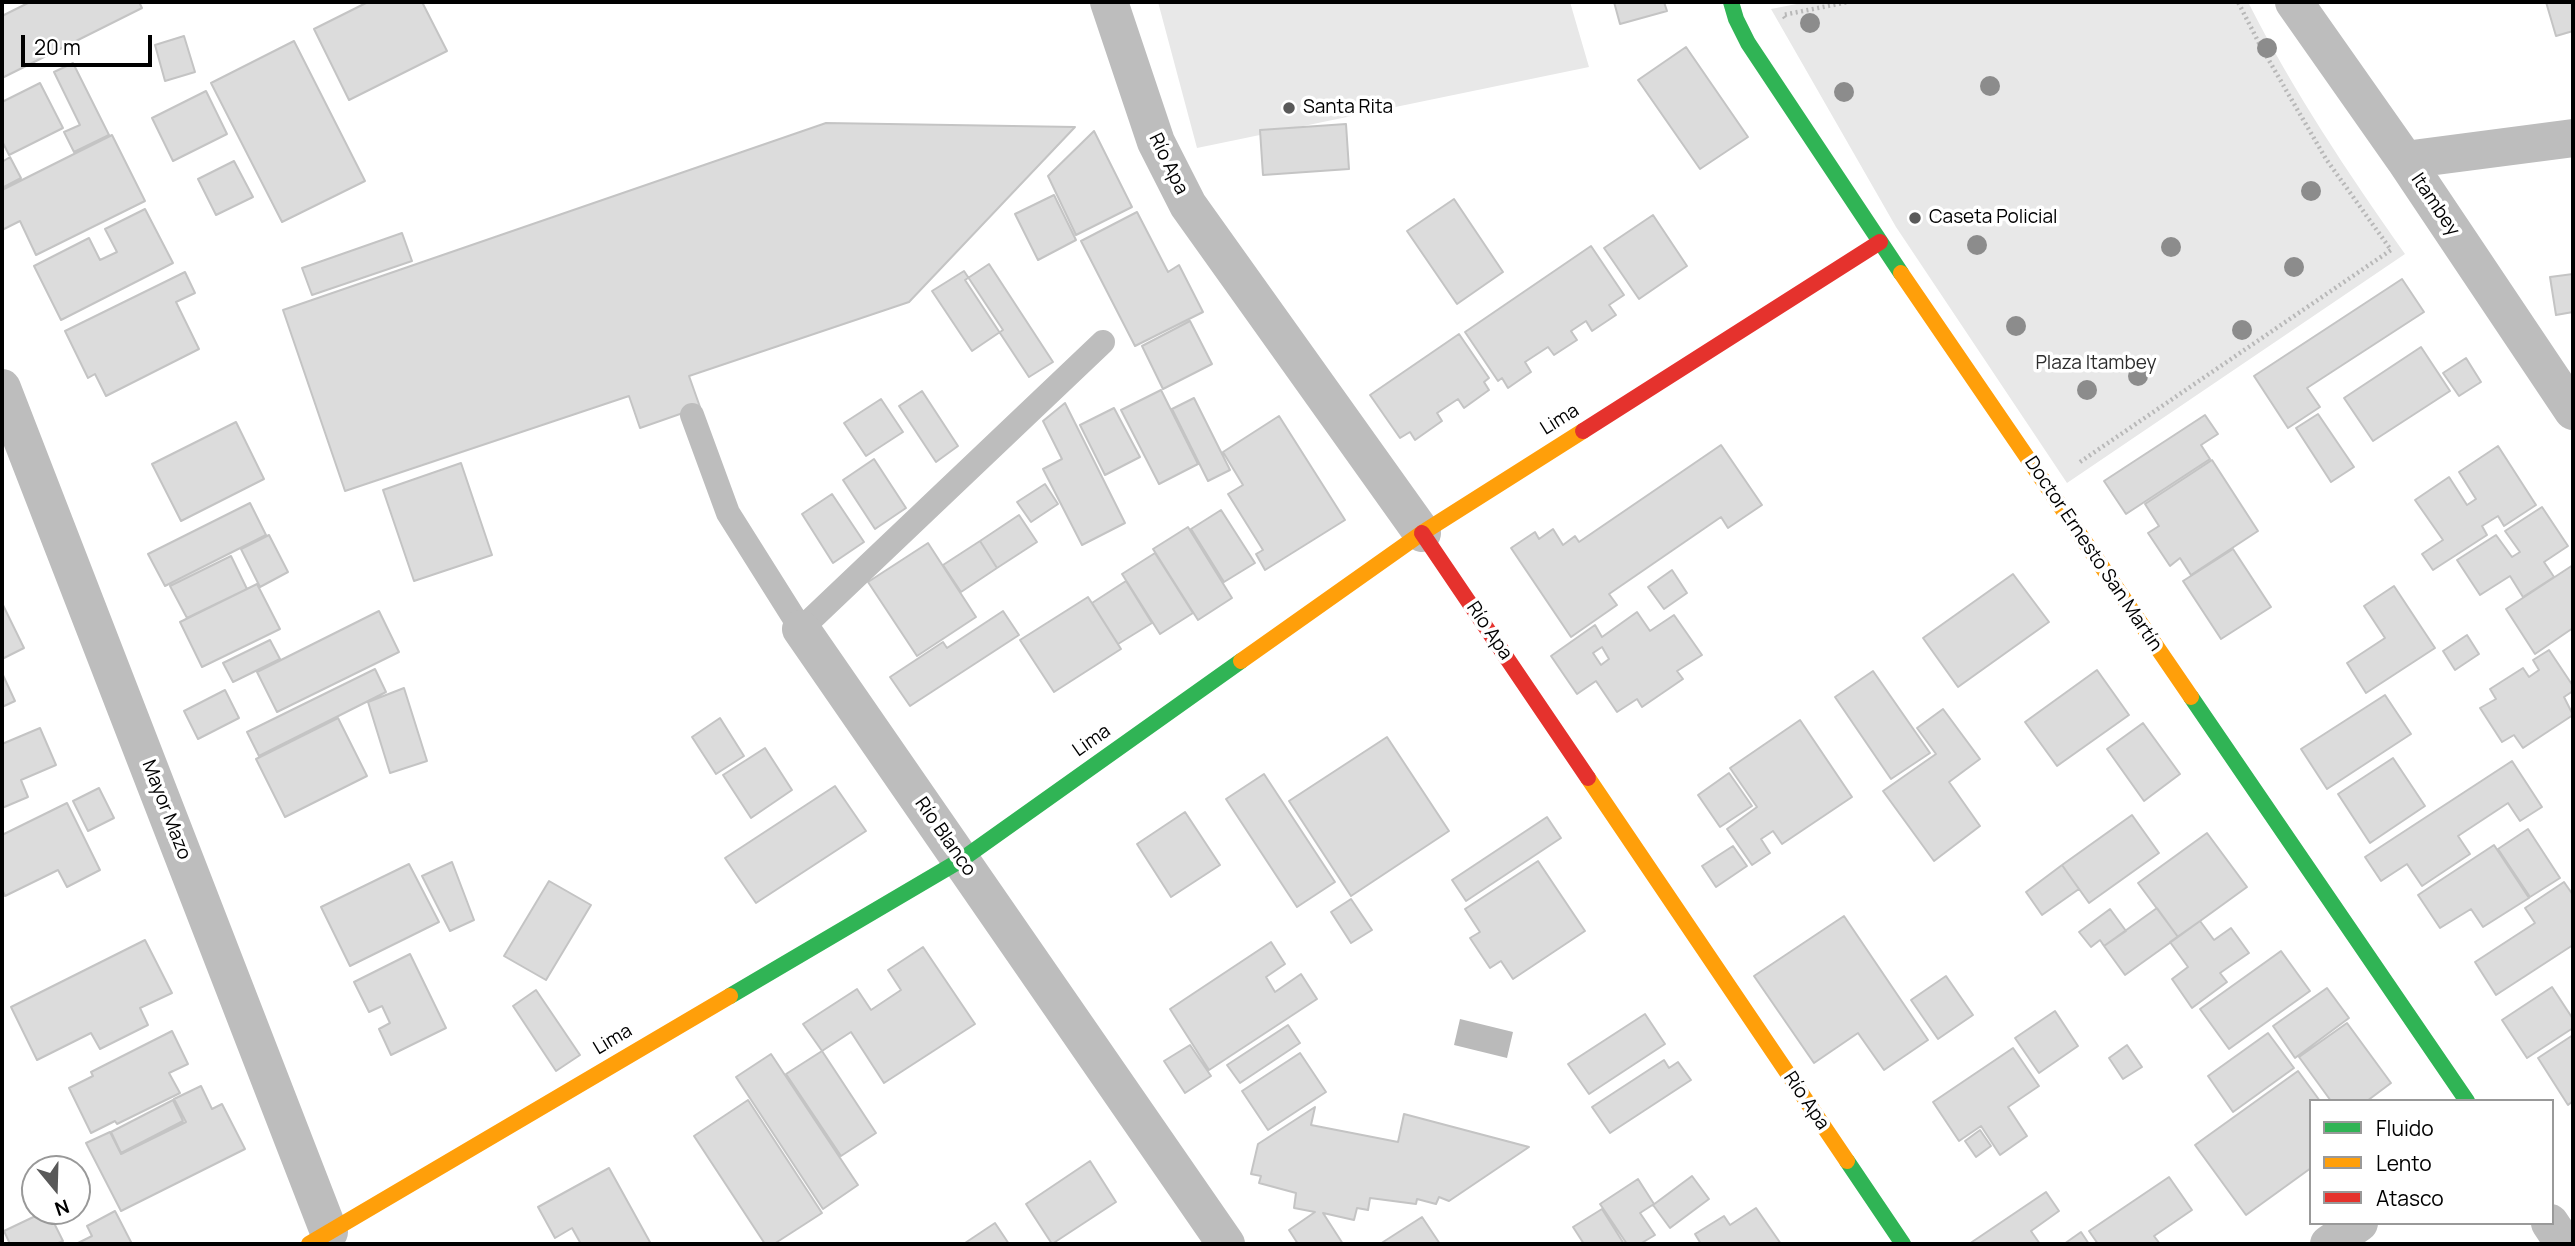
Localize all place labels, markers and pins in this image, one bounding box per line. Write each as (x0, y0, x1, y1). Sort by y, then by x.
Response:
place label: Santa Rita (1303, 97, 1393, 119)
marker: Santa Rita (1281, 100, 1297, 116)
place label: Caseta Policial (1929, 207, 2057, 229)
marker: Caseta Policial (1907, 210, 1923, 226)

